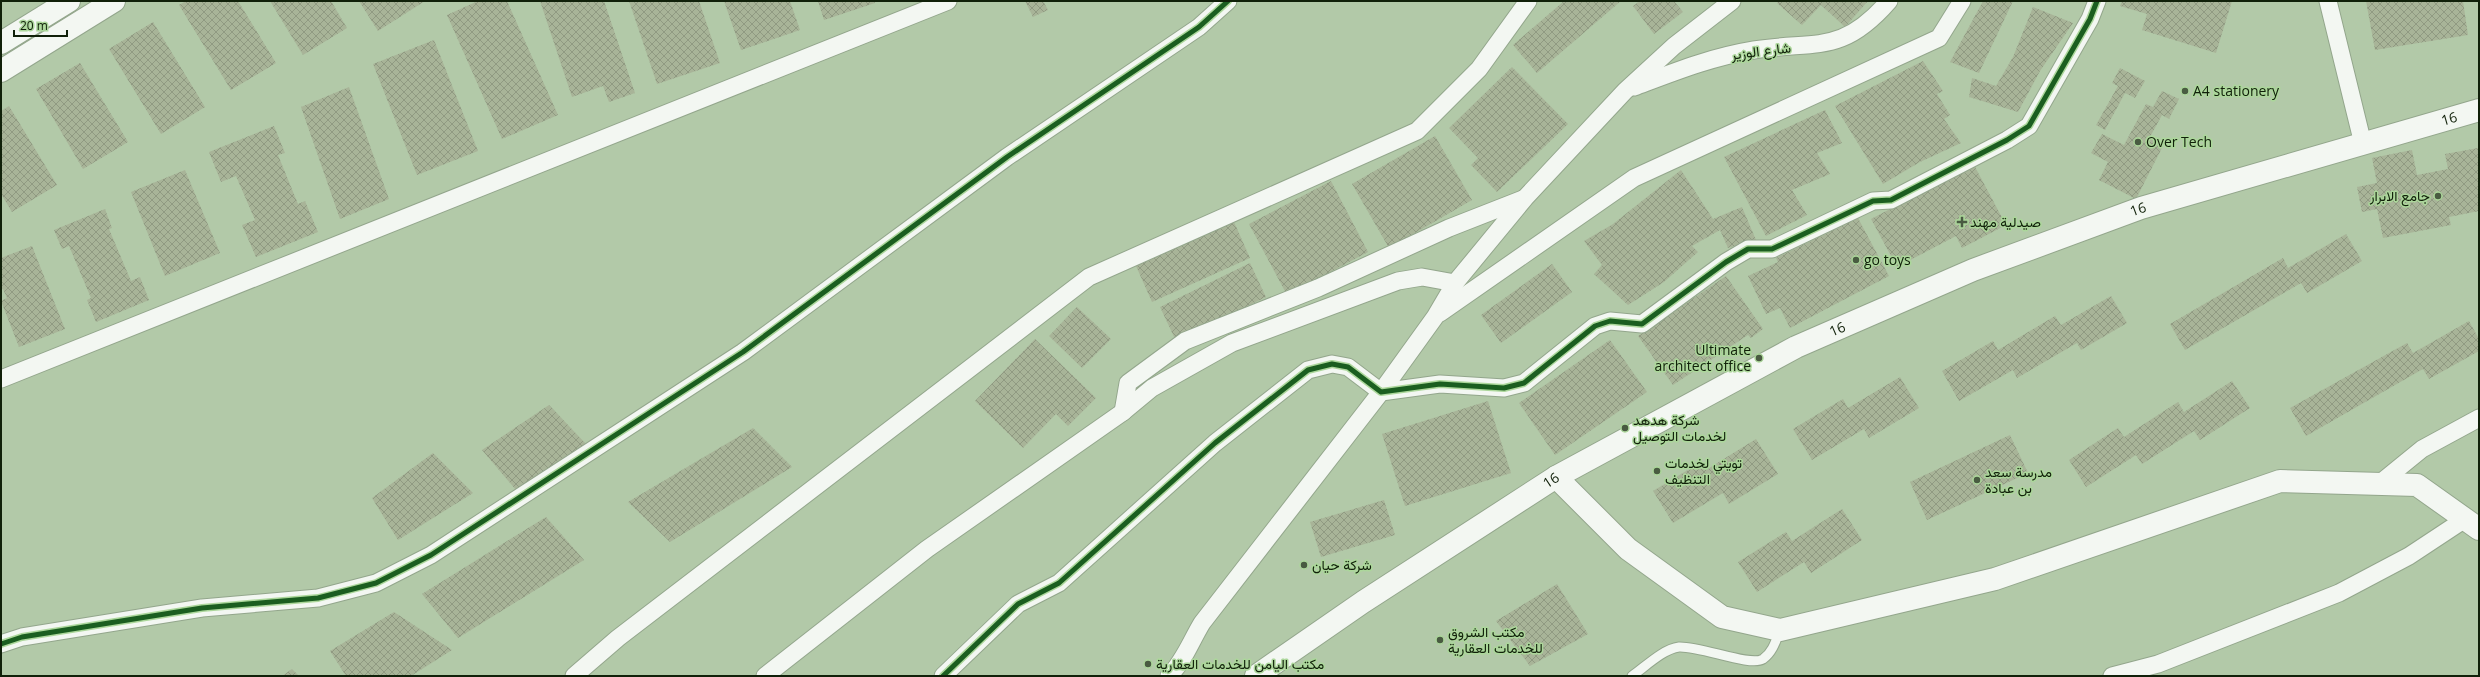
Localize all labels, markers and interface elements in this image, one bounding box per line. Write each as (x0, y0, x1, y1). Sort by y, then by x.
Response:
scale bar (14, 12, 67, 38)
text: 20 m (20, 17, 48, 34)
street label: شارع الوزير (1729, 37, 1792, 66)
place label: A4 stationery (2193, 81, 2280, 100)
marker: A4 stationery (2180, 86, 2190, 96)
street label: 16 (2439, 107, 2459, 130)
place label: Over Tech (2146, 132, 2212, 151)
marker: Over Tech (2133, 137, 2143, 147)
place label: جامع الابرار (2369, 186, 2430, 207)
marker: جامع الابرار (2433, 191, 2443, 201)
street label: 16 (2127, 197, 2148, 220)
place label: صيدلية مهند (1970, 212, 2041, 231)
marker: صيدلية مهند (1957, 217, 1967, 227)
place label: go toys (1864, 250, 1911, 269)
marker: go toys (1851, 255, 1861, 265)
street label: 16 (1826, 317, 1848, 340)
place label: Ultimate architect office (1655, 340, 1751, 375)
marker: Ultimate architect office (1754, 353, 1764, 363)
place label: شركة هدهد لخدمات التوصيل (1633, 410, 1726, 445)
marker: شركة هدهد لخدمات التوصيل (1620, 423, 1630, 433)
place label: تويتي لخدمات التنظيف (1665, 453, 1742, 488)
place label: مدرسة سعد بن عبادة (1985, 462, 2052, 497)
marker: تويتي لخدمات التنظيف (1652, 466, 1662, 476)
street label: 16 (1539, 468, 1563, 492)
marker: مدرسة سعد بن عبادة (1972, 475, 1982, 485)
place label: شركة حيان (1312, 555, 1372, 574)
marker: شركة حيان (1299, 560, 1309, 570)
place label: مكتب الشروق للخدمات العقارية (1448, 622, 1543, 657)
marker: مكتب الشروق للخدمات العقارية (1435, 635, 1445, 645)
place label: مكتب اليامن للخدمات العقارية (1156, 654, 1324, 673)
marker: مكتب اليامن للخدمات العقارية (1143, 659, 1153, 669)

